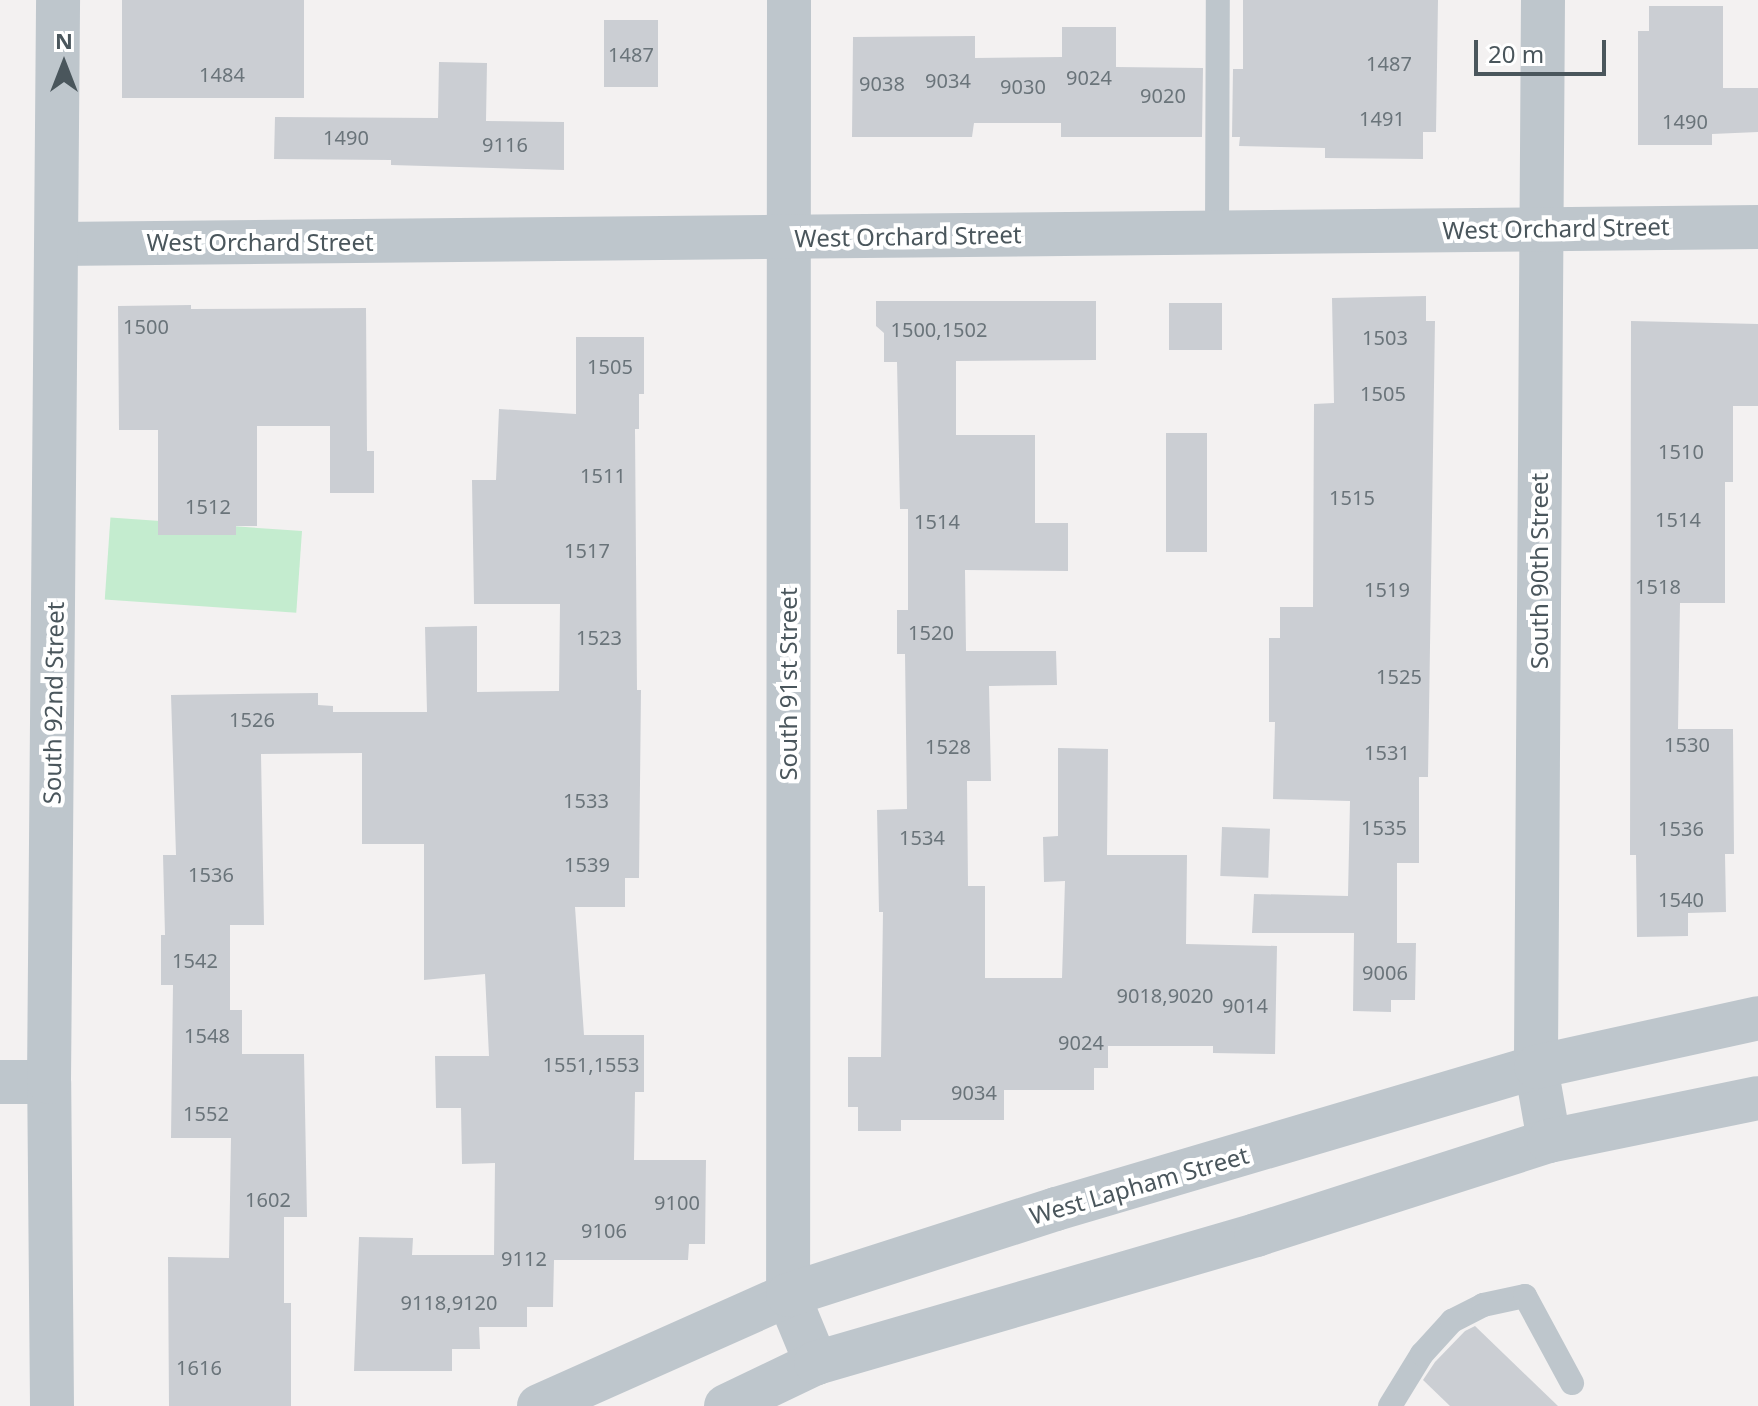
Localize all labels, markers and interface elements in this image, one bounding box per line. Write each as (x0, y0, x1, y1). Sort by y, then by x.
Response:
north arrow (24, 24, 104, 104)
scale bar (1478, 24, 1610, 74)
text: N (55, 25, 73, 55)
text: 20 m (1488, 37, 1544, 70)
house number: 1487 (608, 42, 654, 66)
house number: 1487 (1366, 51, 1412, 75)
house number: 1484 (199, 62, 245, 86)
house number: 9024 (1066, 65, 1112, 89)
house number: 9034 (925, 68, 971, 92)
house number: 9038 (859, 71, 905, 95)
house number: 9030 (1000, 74, 1046, 98)
house number: 9020 (1140, 83, 1186, 107)
house number: 1491 (1359, 106, 1405, 130)
house number: 1490 (1662, 109, 1708, 133)
house number: 1490 (323, 125, 369, 149)
house number: 9116 (482, 132, 528, 156)
street label: West Orchard Street (1442, 212, 1670, 244)
street label: West Orchard Street (794, 220, 1022, 252)
street label: West Orchard Street (146, 228, 374, 256)
house number: 1500 (123, 314, 169, 338)
house number: 1500,1502 (891, 317, 987, 341)
house number: 1503 (1362, 325, 1408, 349)
house number: 1505 (587, 354, 633, 378)
house number: 1505 (1360, 381, 1406, 405)
house number: 1510 (1658, 439, 1704, 463)
house number: 1511 (580, 463, 626, 487)
street label: South 90th Street (1525, 473, 1553, 669)
house number: 1515 (1329, 485, 1375, 509)
house number: 1512 (185, 494, 231, 518)
house number: 1514 (1655, 507, 1701, 531)
house number: 1514 (914, 509, 960, 533)
house number: 1517 (564, 538, 610, 562)
house number: 1518 (1635, 574, 1681, 598)
house number: 1519 (1364, 577, 1410, 601)
street label: South 91st Street (774, 587, 802, 781)
street label: South 92nd Street (37, 601, 69, 805)
house number: 1520 (908, 620, 954, 644)
house number: 1523 (576, 625, 622, 649)
house number: 1525 (1376, 664, 1422, 688)
house number: 1526 (229, 707, 275, 731)
house number: 1530 (1664, 732, 1710, 756)
house number: 1528 (925, 734, 971, 758)
house number: 1531 (1364, 740, 1410, 764)
house number: 1533 (563, 788, 609, 812)
house number: 1535 (1361, 815, 1407, 839)
house number: 1536 (1658, 816, 1704, 840)
house number: 1534 (899, 825, 945, 849)
house number: 1539 (564, 852, 610, 876)
house number: 1536 (188, 862, 234, 886)
house number: 1540 (1658, 887, 1704, 911)
house number: 1542 (172, 948, 218, 972)
house number: 9006 (1362, 960, 1408, 984)
house number: 9018,9020 (1117, 983, 1213, 1007)
house number: 9014 (1222, 993, 1268, 1017)
house number: 1548 (184, 1023, 230, 1047)
house number: 9024 (1058, 1030, 1104, 1054)
house number: 1551,1553 (543, 1052, 639, 1076)
house number: 9034 (951, 1080, 997, 1104)
house number: 1552 (183, 1101, 229, 1125)
street label: West Lapham Street (1026, 1140, 1252, 1230)
house number: 1602 (245, 1187, 291, 1211)
house number: 9100 (654, 1190, 700, 1214)
house number: 9106 (581, 1218, 627, 1242)
house number: 9112 (501, 1246, 547, 1270)
house number: 9118,9120 (401, 1290, 497, 1314)
house number: 1616 (176, 1355, 222, 1379)

